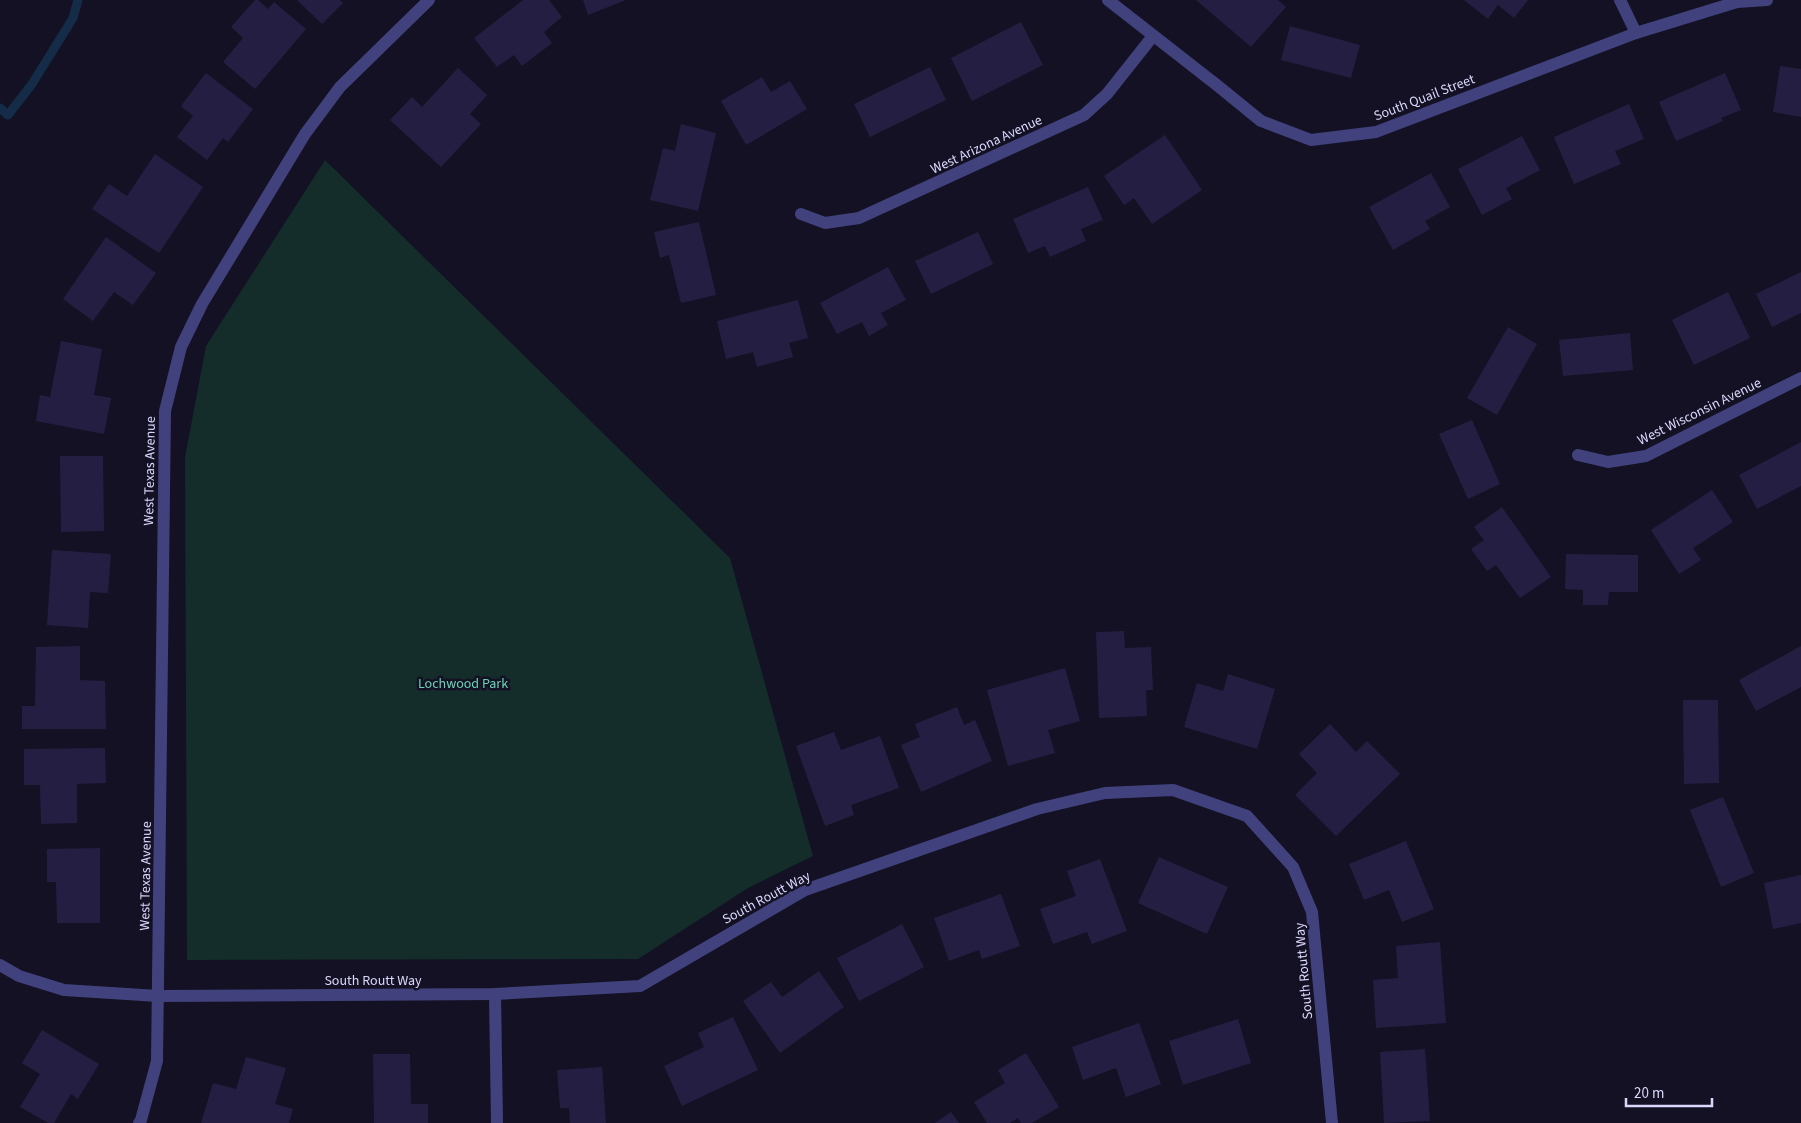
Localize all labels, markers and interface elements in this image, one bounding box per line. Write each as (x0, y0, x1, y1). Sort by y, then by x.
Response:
street label: South Quail Street (1371, 69, 1478, 126)
street label: West Arizona Avenue (927, 110, 1046, 180)
street label: West Wisconsin Avenue (1634, 373, 1765, 451)
street label: West Texas Avenue (139, 416, 161, 526)
park label: Lochwood Park (418, 674, 508, 694)
street label: West Texas Avenue (135, 821, 157, 931)
street label: South Routt Way (719, 866, 814, 930)
street label: South Routt Way (1290, 921, 1318, 1020)
street label: South Routt Way (324, 971, 422, 991)
scale bar (1626, 1076, 1712, 1108)
text: 20 m (1634, 1083, 1664, 1104)

